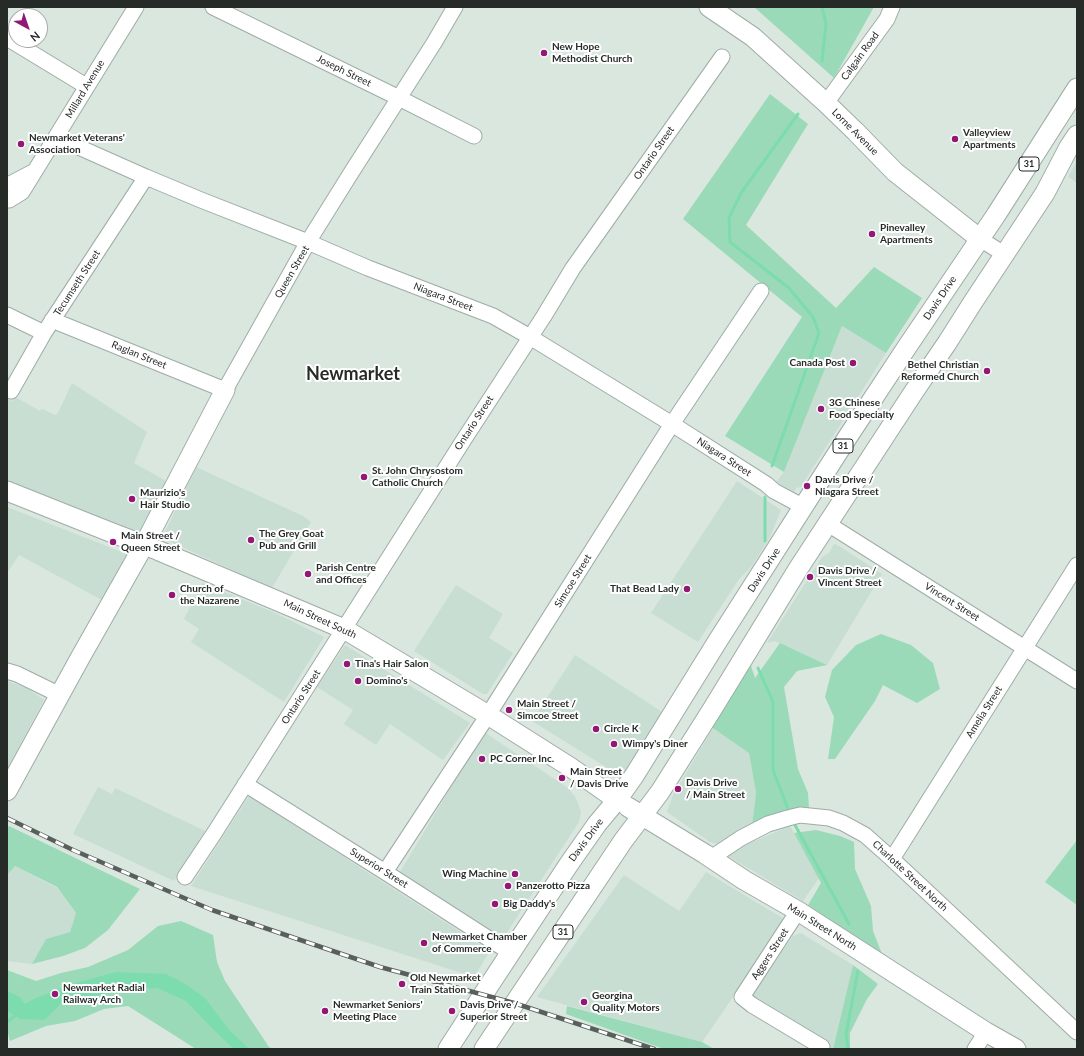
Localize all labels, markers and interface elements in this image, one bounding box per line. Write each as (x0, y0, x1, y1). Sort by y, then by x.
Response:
north arrow (8, 8, 48, 48)
text: N (28, 29, 43, 45)
street label: Calgain Road (838, 29, 882, 83)
place label: New Hope Methodist Church (552, 41, 632, 64)
marker: New Hope Methodist Church (539, 48, 549, 58)
street label: Joseph Street (315, 53, 373, 89)
street label: Millard Avenue (63, 58, 107, 120)
street label: Lorne Avenue (829, 106, 881, 158)
street label: Ontario Street (631, 124, 677, 182)
place label: Valleyview Apartments (963, 127, 1016, 150)
place label: Newmarket Veterans' Association (29, 132, 125, 156)
marker: Valleyview Apartments (950, 134, 960, 144)
marker: Newmarket Veterans' Association (16, 139, 26, 149)
road number: 31 (1019, 157, 1039, 171)
place label: Pinevalley Apartments (880, 222, 933, 246)
marker: Pinevalley Apartments (867, 229, 877, 239)
street label: Queen Street (272, 244, 312, 300)
street label: Tecumseth Street (51, 248, 103, 318)
street label: Davis Drive (921, 274, 959, 322)
street label: Niagara Street (412, 280, 474, 314)
street label: Raglan Street (110, 339, 168, 371)
place label: Canada Post (790, 357, 845, 369)
marker: Canada Post (848, 358, 858, 368)
place label: Bethel Christian Reformed Church (901, 359, 979, 382)
district label: Newmarket (306, 363, 400, 385)
marker: Bethel Christian Reformed Church (982, 366, 992, 376)
street label: Ontario Street (452, 393, 496, 453)
place label: 3G Chinese Food Specialty (829, 397, 894, 420)
marker: 3G Chinese Food Specialty (816, 404, 826, 414)
street label: Niagara Street (695, 435, 753, 479)
road number: 31 (833, 439, 853, 453)
place label: St. John Chrysostom Catholic Church (372, 465, 463, 488)
marker: St. John Chrysostom Catholic Church (359, 472, 369, 482)
place label: Davis Drive / Niagara Street (815, 474, 879, 498)
marker: Davis Drive / Niagara Street (802, 481, 812, 491)
place label: Maurizio's Hair Studio (140, 487, 190, 510)
marker: Maurizio's Hair Studio (127, 494, 137, 504)
place label: The Grey Goat Pub and Grill (259, 528, 324, 552)
place label: Main Street / Queen Street (121, 530, 180, 554)
marker: The Grey Goat Pub and Grill (246, 535, 256, 545)
marker: Main Street / Queen Street (108, 537, 118, 547)
street label: Davis Drive (745, 546, 783, 594)
street label: Simcoe Street (552, 552, 594, 610)
place label: Parish Centre and Offices (316, 562, 376, 586)
place label: Davis Drive / Vincent Street (818, 565, 882, 588)
marker: Parish Centre and Offices (303, 569, 313, 579)
marker: Davis Drive / Vincent Street (805, 572, 815, 582)
street label: Vincent Street (922, 580, 982, 624)
place label: Church of the Nazarene (180, 583, 239, 606)
place label: That Bead Lady (610, 583, 679, 595)
marker: That Bead Lady (682, 584, 692, 594)
marker: Church of the Nazarene (167, 590, 177, 600)
street label: Main Street South (282, 597, 358, 641)
place label: Tina's Hair Salon (355, 658, 429, 670)
marker: Tina's Hair Salon (342, 659, 352, 669)
street label: Ontario Street (279, 667, 323, 727)
place label: Domino's (366, 675, 408, 687)
marker: Domino's (353, 676, 363, 686)
street label: Amelia Street (963, 684, 1005, 740)
place label: Main Street / Simcoe Street (517, 698, 579, 722)
marker: Main Street / Simcoe Street (504, 705, 514, 715)
place label: Circle K (604, 723, 639, 735)
marker: Circle K (591, 724, 601, 734)
place label: Wimpy's Diner (622, 738, 688, 750)
marker: Wimpy's Diner (609, 739, 619, 749)
place label: PC Corner Inc. (490, 753, 554, 765)
marker: PC Corner Inc. (477, 754, 487, 764)
place label: Main Street / Davis Drive (570, 766, 628, 790)
marker: Main Street / Davis Drive (557, 773, 567, 783)
place label: Davis Drive / Main Street (686, 777, 745, 800)
marker: Davis Drive / Main Street (673, 784, 683, 794)
street label: Davis Drive (566, 816, 606, 864)
street label: Charlotte Street North (870, 838, 950, 914)
street label: Superior Street (348, 845, 410, 891)
place label: Wing Machine (442, 868, 507, 880)
marker: Wing Machine (510, 869, 520, 879)
place label: Panzerotto Pizza (516, 880, 590, 892)
marker: Panzerotto Pizza (503, 881, 513, 891)
place label: Big Daddy's (503, 898, 555, 910)
marker: Big Daddy's (490, 899, 500, 909)
street label: Main Street North (785, 901, 859, 953)
road number: 31 (553, 925, 573, 939)
street label: Aggers Street (749, 926, 791, 982)
place label: Newmarket Chamber of Commerce (432, 931, 527, 954)
marker: Newmarket Chamber of Commerce (419, 938, 429, 948)
place label: Old Newmarket Train Station (410, 972, 481, 996)
marker: Old Newmarket Train Station (397, 979, 407, 989)
place label: Newmarket Radial Railway Arch (63, 982, 145, 1006)
marker: Newmarket Radial Railway Arch (50, 989, 60, 999)
place label: Georgina Quality Motors (592, 990, 660, 1014)
marker: Georgina Quality Motors (579, 997, 589, 1007)
place label: Newmarket Seniors' Meeting Place (333, 999, 423, 1022)
place label: Davis Drive / Superior Street (460, 999, 527, 1022)
marker: Newmarket Seniors' Meeting Place (320, 1006, 330, 1016)
marker: Davis Drive / Superior Street (447, 1006, 457, 1016)

